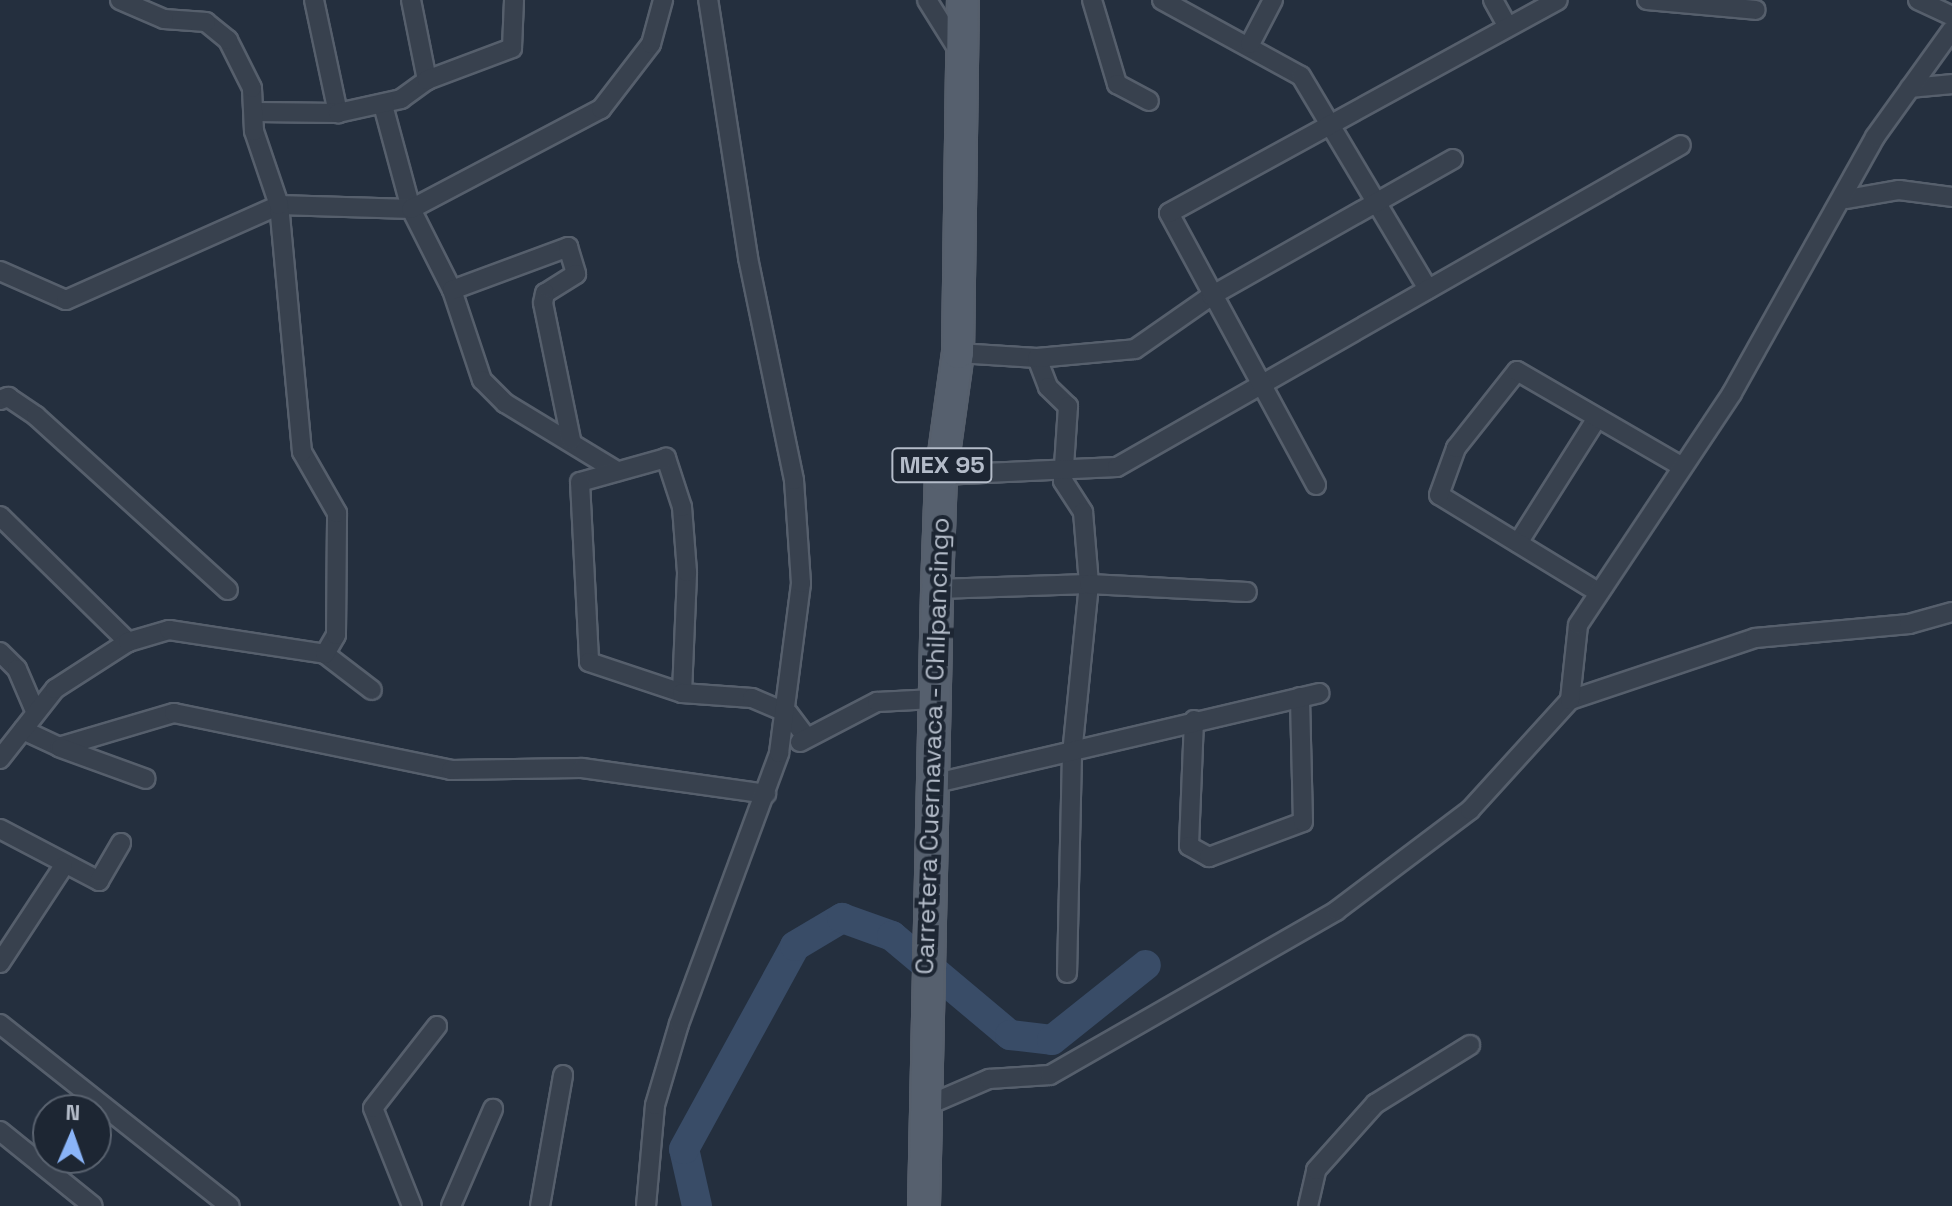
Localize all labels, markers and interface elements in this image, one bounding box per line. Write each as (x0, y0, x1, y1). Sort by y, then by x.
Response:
road number: MEX 95 (890, 445, 994, 485)
street label: Carretera Cuernavaca - Chilpancingo (909, 516, 957, 976)
north arrow (32, 1094, 112, 1174)
text: N (65, 1098, 81, 1126)

